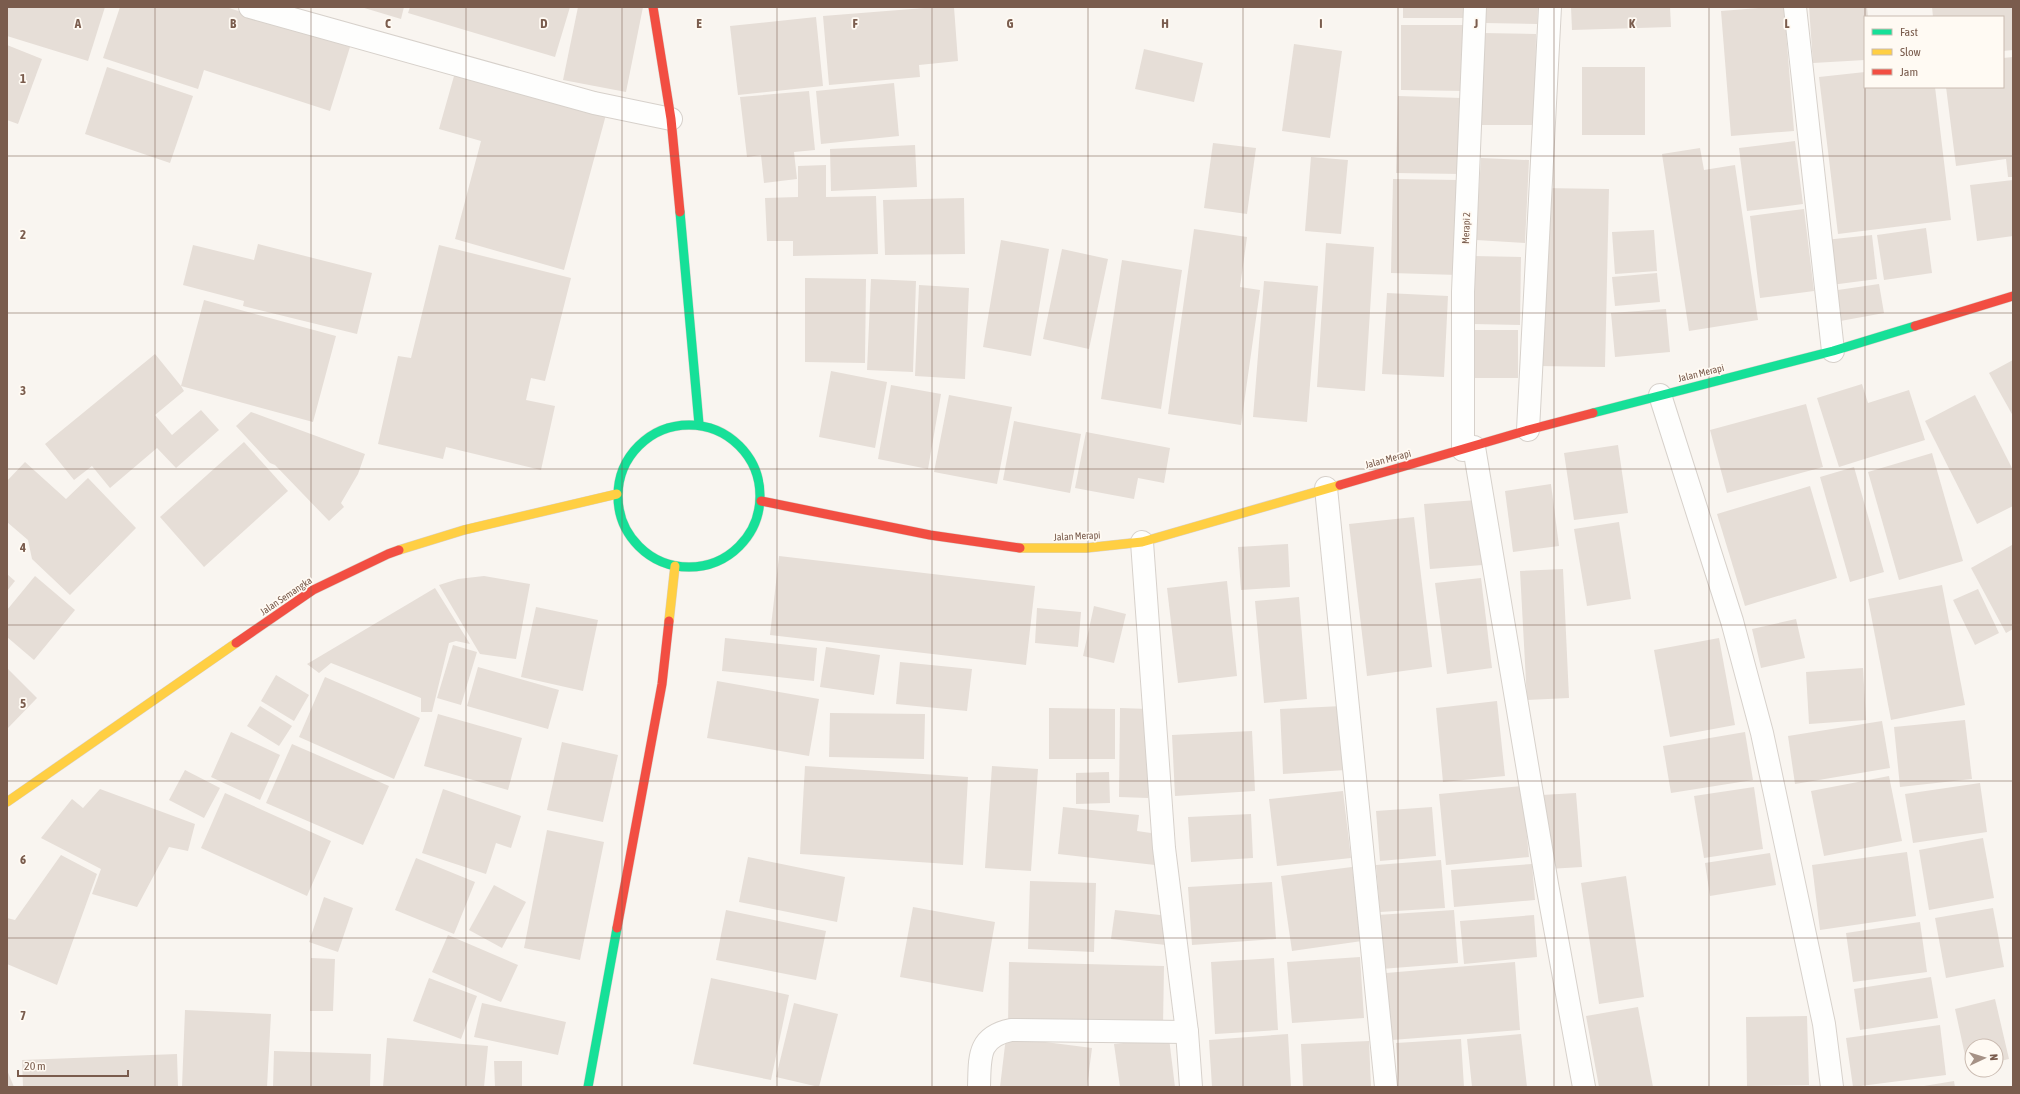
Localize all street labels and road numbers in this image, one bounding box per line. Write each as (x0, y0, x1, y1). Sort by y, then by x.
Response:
street label: Merapi 2 (1460, 212, 1472, 244)
street label: Jalan Merapi (1677, 362, 1725, 384)
street label: Jalan Merapi (1364, 448, 1412, 470)
street label: Jalan Merapi (1053, 529, 1101, 543)
street label: Jalan Semangka (258, 574, 314, 617)

